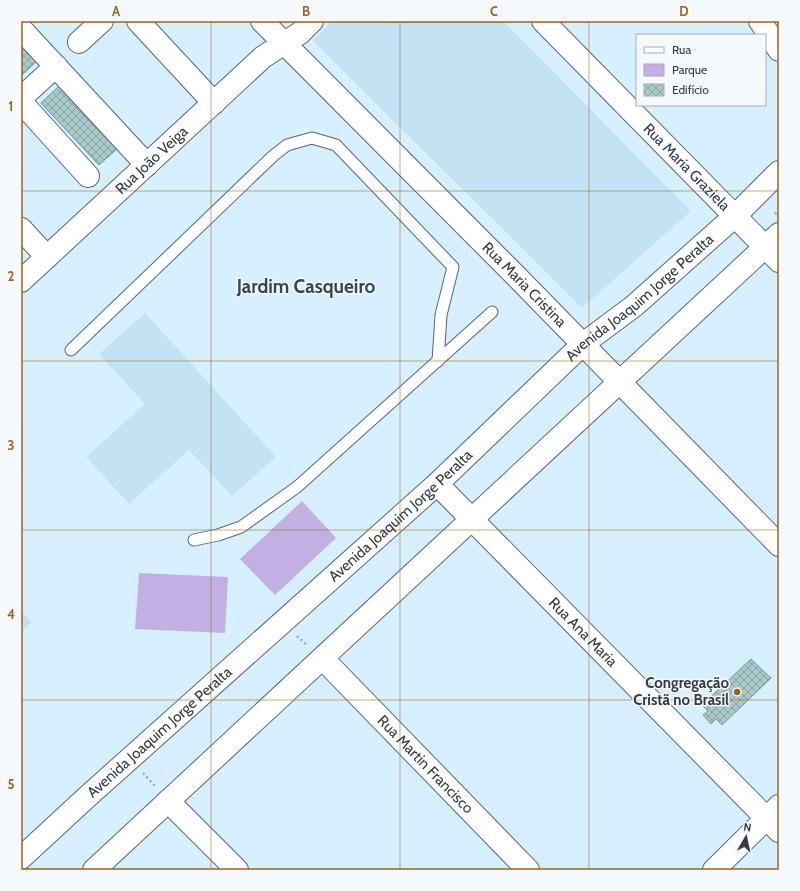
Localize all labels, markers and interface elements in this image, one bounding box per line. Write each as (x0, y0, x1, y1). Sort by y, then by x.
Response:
text: A (112, 3, 121, 19)
text: B (302, 3, 310, 19)
text: C (490, 3, 498, 19)
text: D (679, 3, 689, 19)
legend (636, 34, 766, 106)
text: Rua (672, 42, 691, 57)
text: Parque (672, 62, 707, 77)
text: Edifício (672, 82, 709, 97)
text: 1 (9, 98, 13, 114)
street label: Rua Maria Graziela (640, 120, 734, 215)
street label: Rua João Veiga (112, 122, 192, 198)
street label: Avenida Joaquim Jorge Peralta (562, 230, 718, 365)
street label: Rua Maria Cristina (479, 238, 571, 332)
text: 2 (8, 268, 15, 284)
district label: Jardim Casqueiro (236, 275, 375, 298)
text: 3 (7, 437, 15, 453)
street label: Avenida Joaquim Jorge Peralta (325, 445, 477, 586)
street label: Rua Ana Maria (545, 594, 622, 671)
text: 4 (7, 606, 15, 622)
street label: Avenida Joaquim Jorge Peralta (83, 662, 236, 802)
place label: Congregação Cristã no Brasil (633, 674, 729, 709)
marker: Congregação Cristã no Brasil (732, 687, 742, 697)
street label: Rua Martin Francisco (374, 712, 477, 817)
text: 5 (8, 776, 15, 792)
north arrow (726, 817, 766, 857)
text: N (743, 820, 753, 835)

